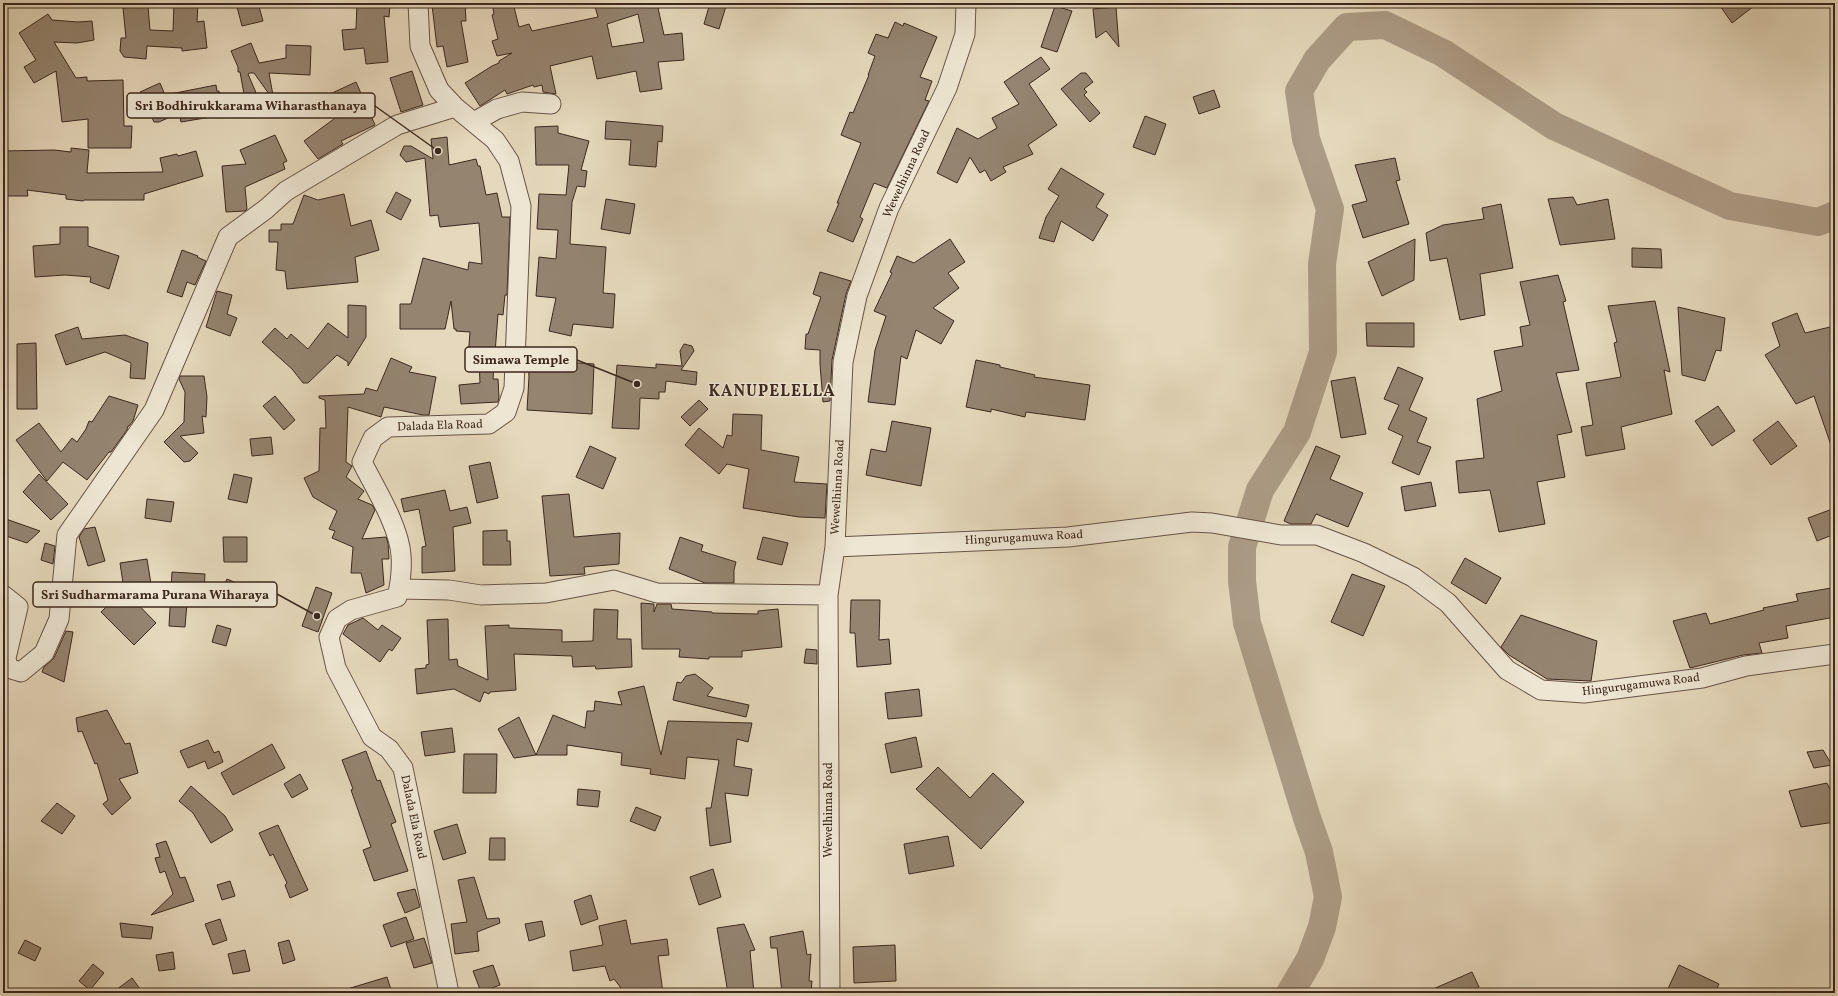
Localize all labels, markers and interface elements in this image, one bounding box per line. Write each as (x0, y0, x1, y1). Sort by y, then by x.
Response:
callout: Sri Bodhirukkarama Wiharasthanaya (127, 93, 375, 118)
text: Sri Bodhirukkarama Wiharasthanaya (135, 98, 367, 116)
street label: Wewelhinna Road (880, 127, 935, 221)
callout: Simawa Temple (465, 347, 577, 372)
text: Simawa Temple (473, 352, 570, 370)
district label: KANUPELELLA (708, 381, 836, 403)
street label: Dalada Ela Road (397, 417, 483, 435)
street label: Wewelhinna Road (828, 439, 849, 535)
street label: Hingurugamuwa Road (964, 527, 1084, 549)
callout: Sri Sudharmarama Purana Wiharaya (33, 582, 277, 607)
text: Sri Sudharmarama Purana Wiharaya (41, 587, 269, 605)
street label: Hingurugamuwa Road (1581, 670, 1701, 700)
street label: Wewelhinna Road (821, 762, 837, 858)
street label: Dalada Ela Road (396, 773, 430, 861)

